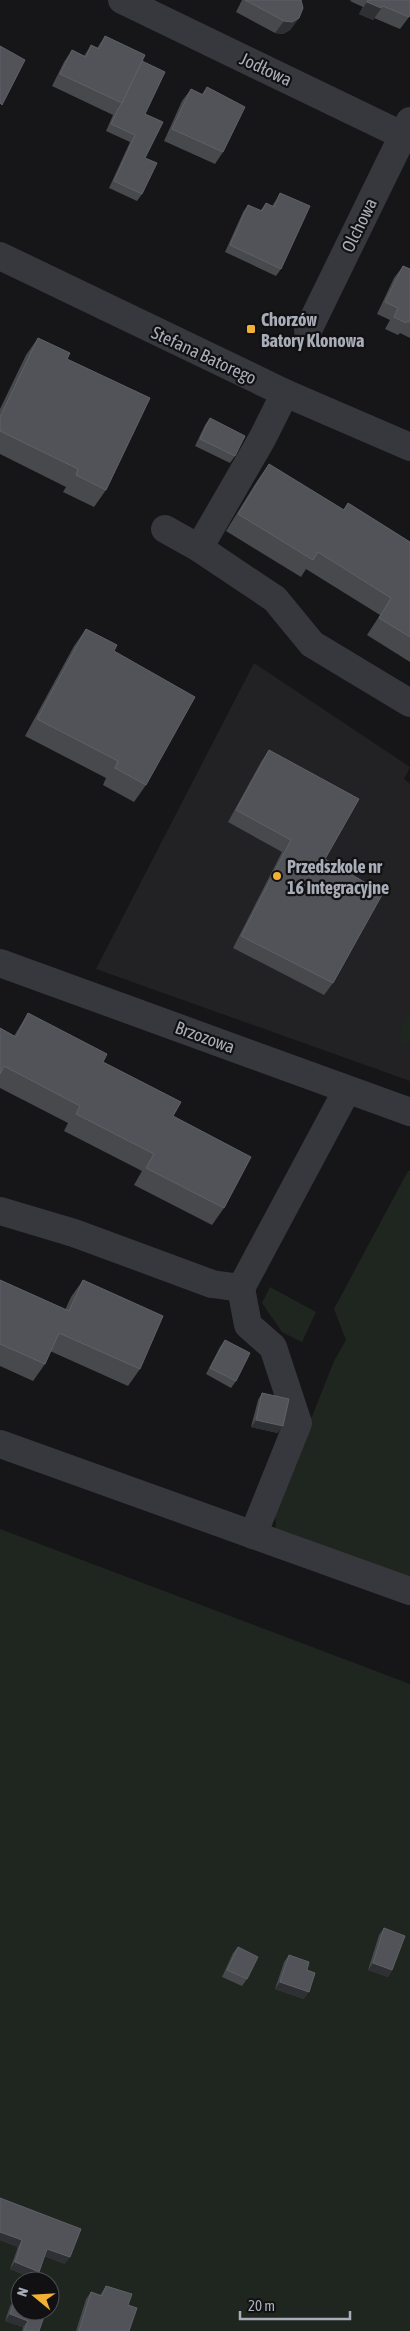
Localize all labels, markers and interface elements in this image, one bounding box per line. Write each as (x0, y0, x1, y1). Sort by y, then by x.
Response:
street label: Jodłowa (237, 48, 295, 90)
street label: Olchowa (337, 194, 381, 256)
place label: Chorzów Batory Klonowa (261, 309, 364, 351)
street label: Stefana Batorego (148, 322, 260, 388)
marker: Chorzów Batory Klonowa (245, 323, 257, 335)
place label: Przedszkole nr 16 Integracyjne (287, 856, 389, 898)
marker: Przedszkole nr 16 Integracyjne (271, 870, 283, 882)
street label: Brzozowa (172, 1017, 238, 1057)
north arrow (10, 2271, 60, 2321)
text: N (14, 2286, 32, 2298)
scale bar (240, 2288, 350, 2320)
text: 20 m (248, 2297, 275, 2314)

